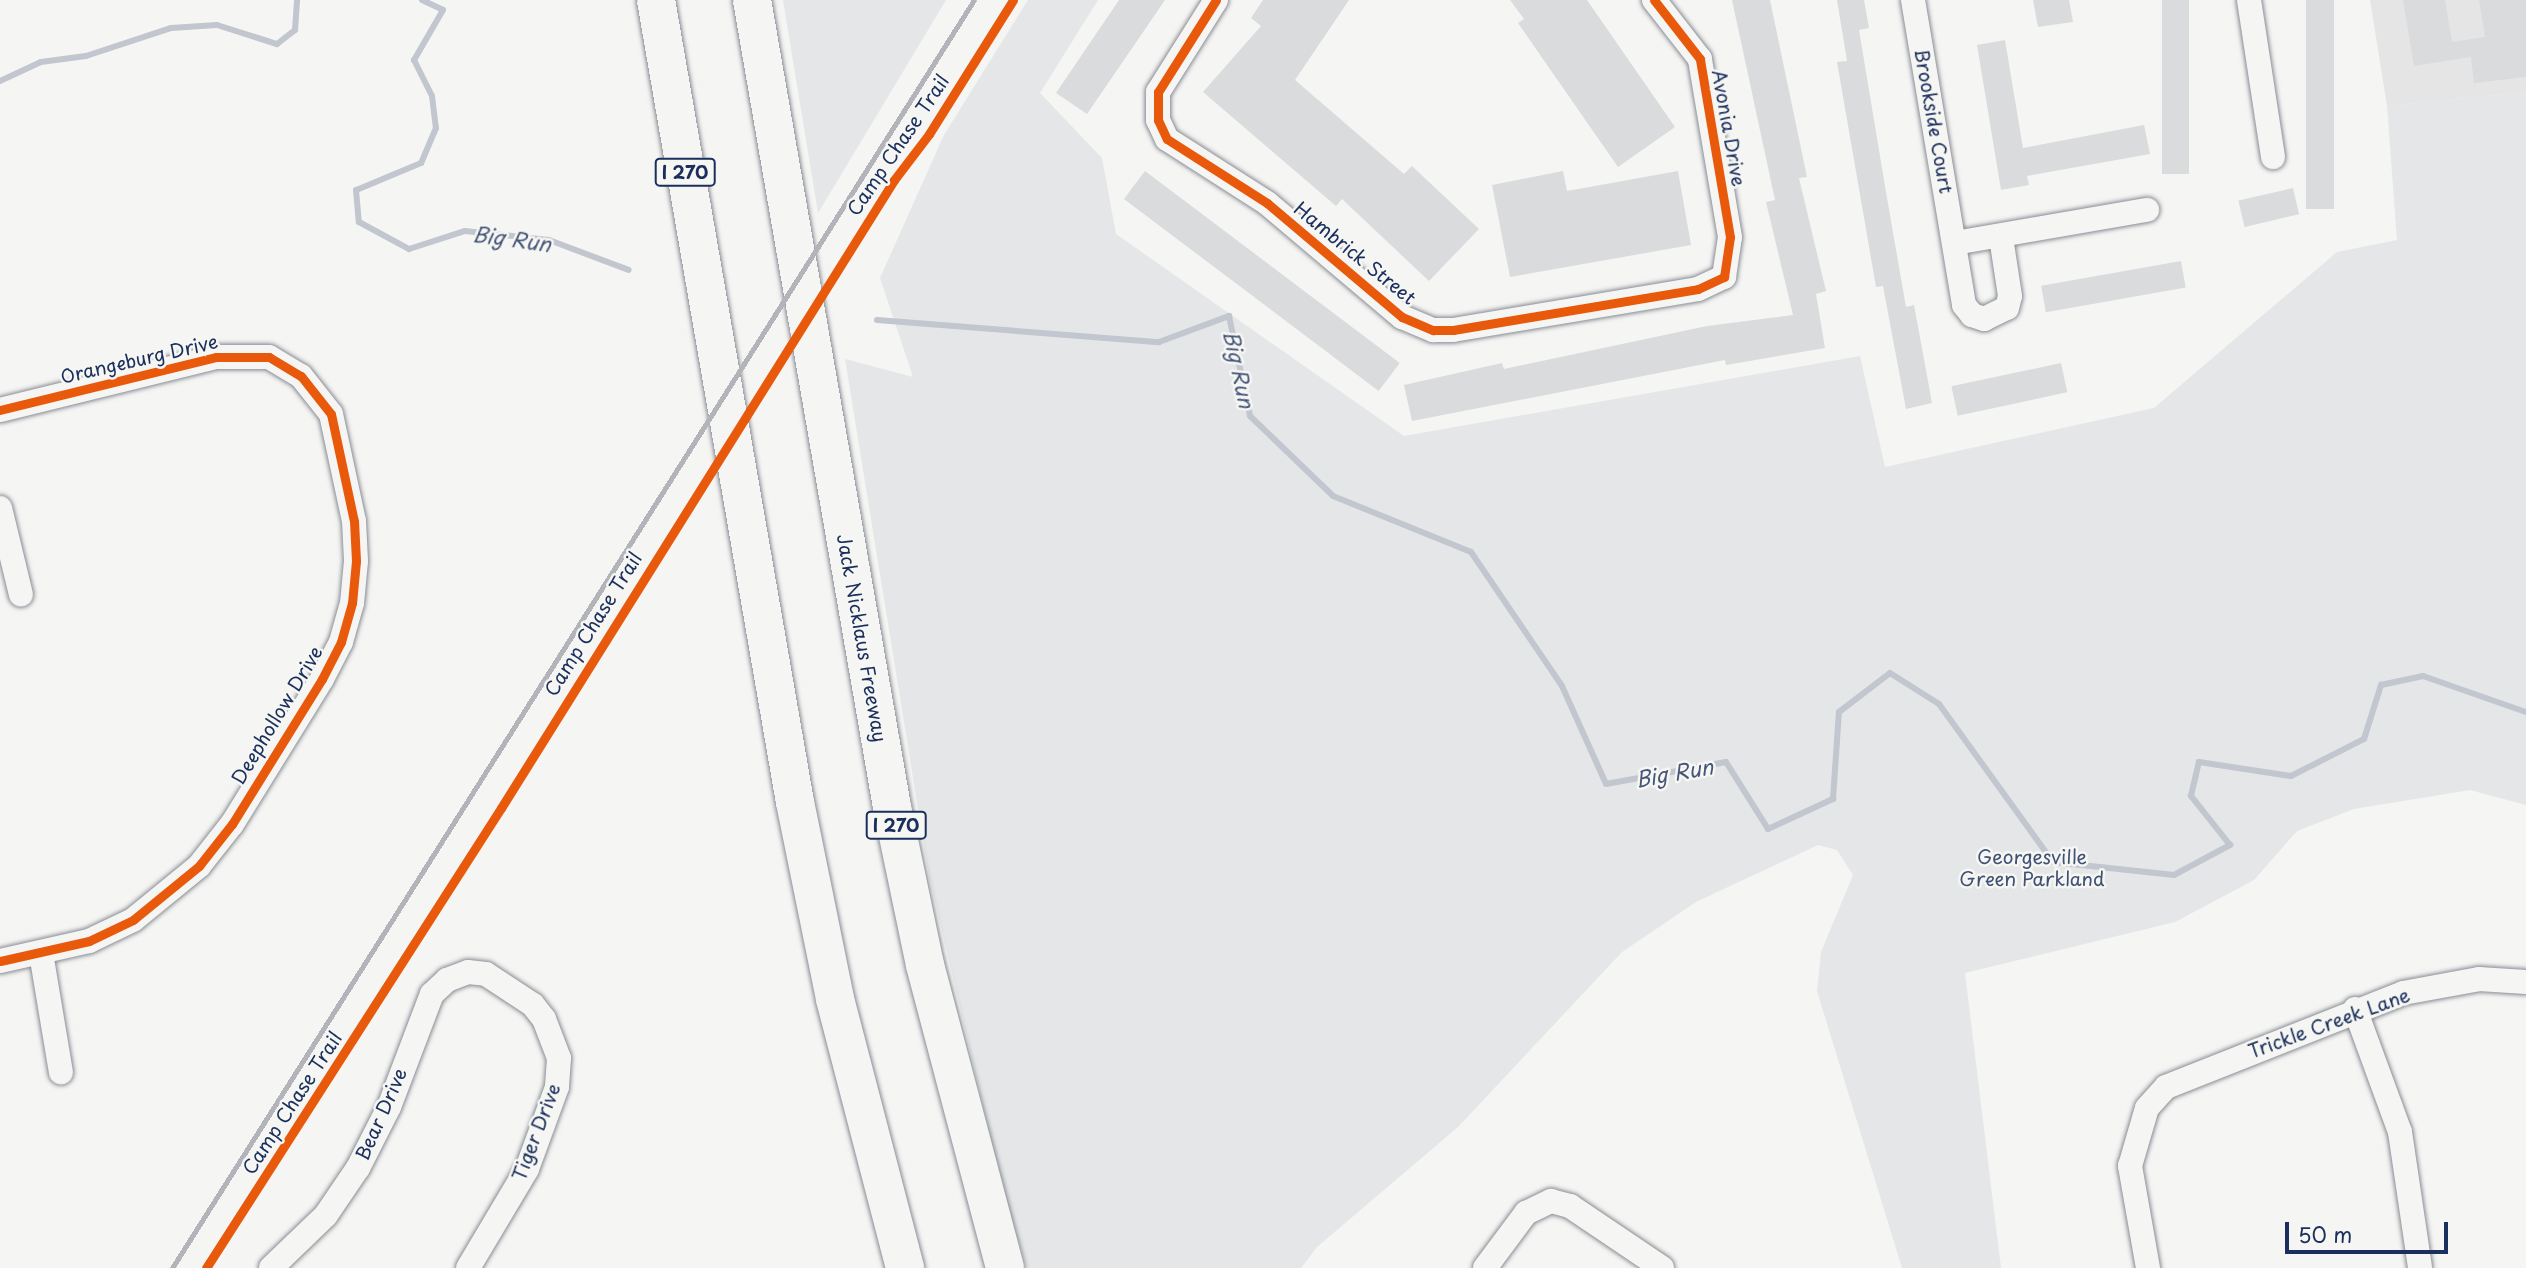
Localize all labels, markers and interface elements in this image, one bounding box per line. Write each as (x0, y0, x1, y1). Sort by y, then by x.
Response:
street label: Brookside Court (1910, 46, 1958, 196)
street label: Avonia Drive (1708, 68, 1750, 188)
street label: Camp Chase Trail (842, 70, 954, 220)
road number: I 270 (654, 158, 716, 187)
street label: Hambrick Street (1289, 196, 1421, 310)
water label: Big Run (472, 220, 552, 256)
water label: Big Run (1220, 328, 1260, 410)
street label: Orangeburg Drive (57, 330, 221, 388)
street label: Jack Nicklaus Freeway (832, 532, 892, 744)
street label: Camp Chase Trail (540, 548, 646, 700)
street label: Deephollow Drive (227, 642, 327, 788)
water label: Big Run (1633, 753, 1715, 791)
road number: I 270 (864, 810, 928, 840)
park label: Georgesville Green Parkland (1959, 846, 2105, 890)
street label: Trickle Creek Lane (2244, 983, 2414, 1063)
street label: Camp Chase Trail (237, 1028, 347, 1178)
street label: Bear Drive (351, 1064, 411, 1164)
street label: Tiger Drive (507, 1080, 565, 1184)
scale bar (2288, 1208, 2451, 1252)
text: 50 m (2298, 1218, 2352, 1250)

